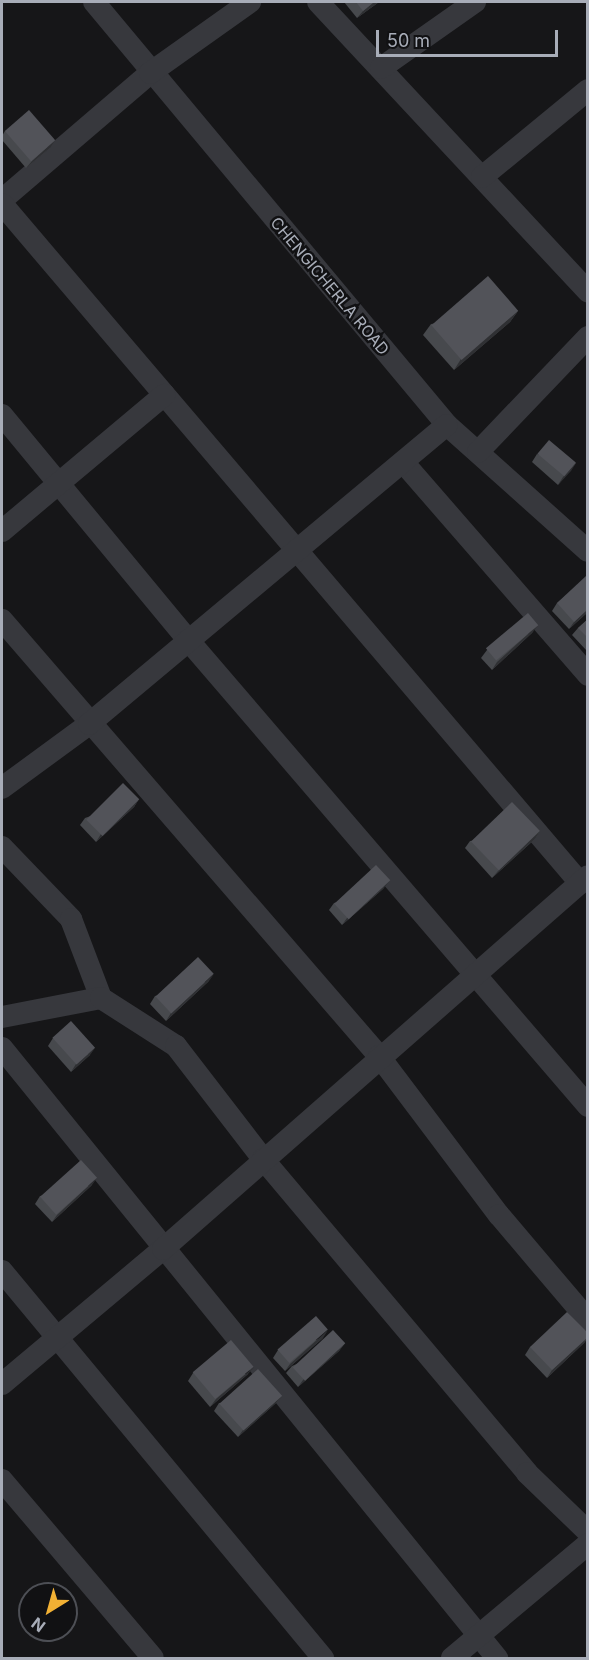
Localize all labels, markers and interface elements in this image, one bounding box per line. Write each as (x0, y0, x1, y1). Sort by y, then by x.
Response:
scale bar (379, 18, 560, 56)
text: 50 m (387, 30, 430, 51)
street label: CHENGICHERLA ROAD (267, 213, 393, 359)
north arrow (18, 1582, 78, 1642)
text: N (27, 1613, 49, 1636)

